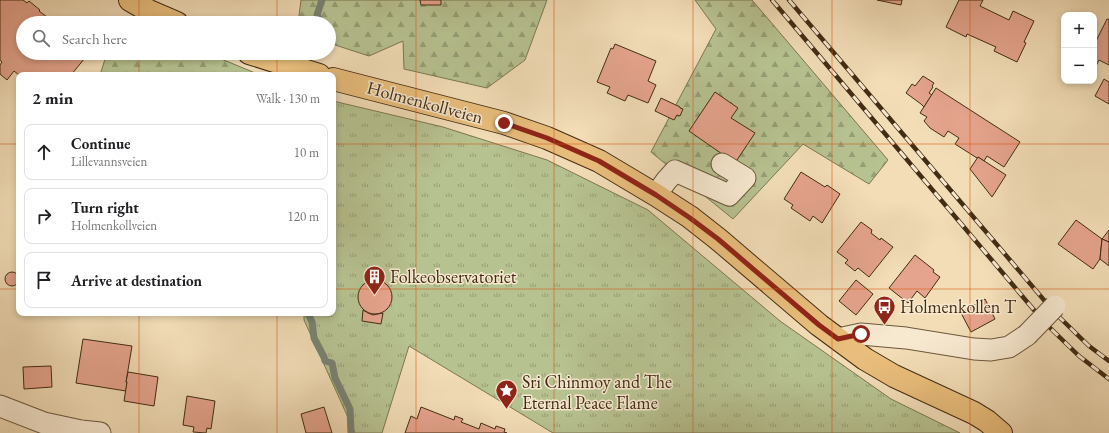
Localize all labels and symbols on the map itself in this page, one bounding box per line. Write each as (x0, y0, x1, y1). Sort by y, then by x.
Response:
street label: Holmenkollveien (364, 75, 486, 129)
route end (495, 114, 513, 132)
building icon: Folkeobservatoriet (362, 263, 388, 296)
place label: Folkeobservatoriet (390, 265, 517, 288)
bus stop icon: Holmenkollen T (872, 293, 898, 326)
place label: Holmenkollen T (900, 295, 1017, 318)
route start (852, 325, 870, 343)
place label: Sri Chinmoy and The Eternal Peace Flame (522, 370, 672, 414)
place icon: Sri Chinmoy and The Eternal Peace Flame (494, 378, 520, 411)

